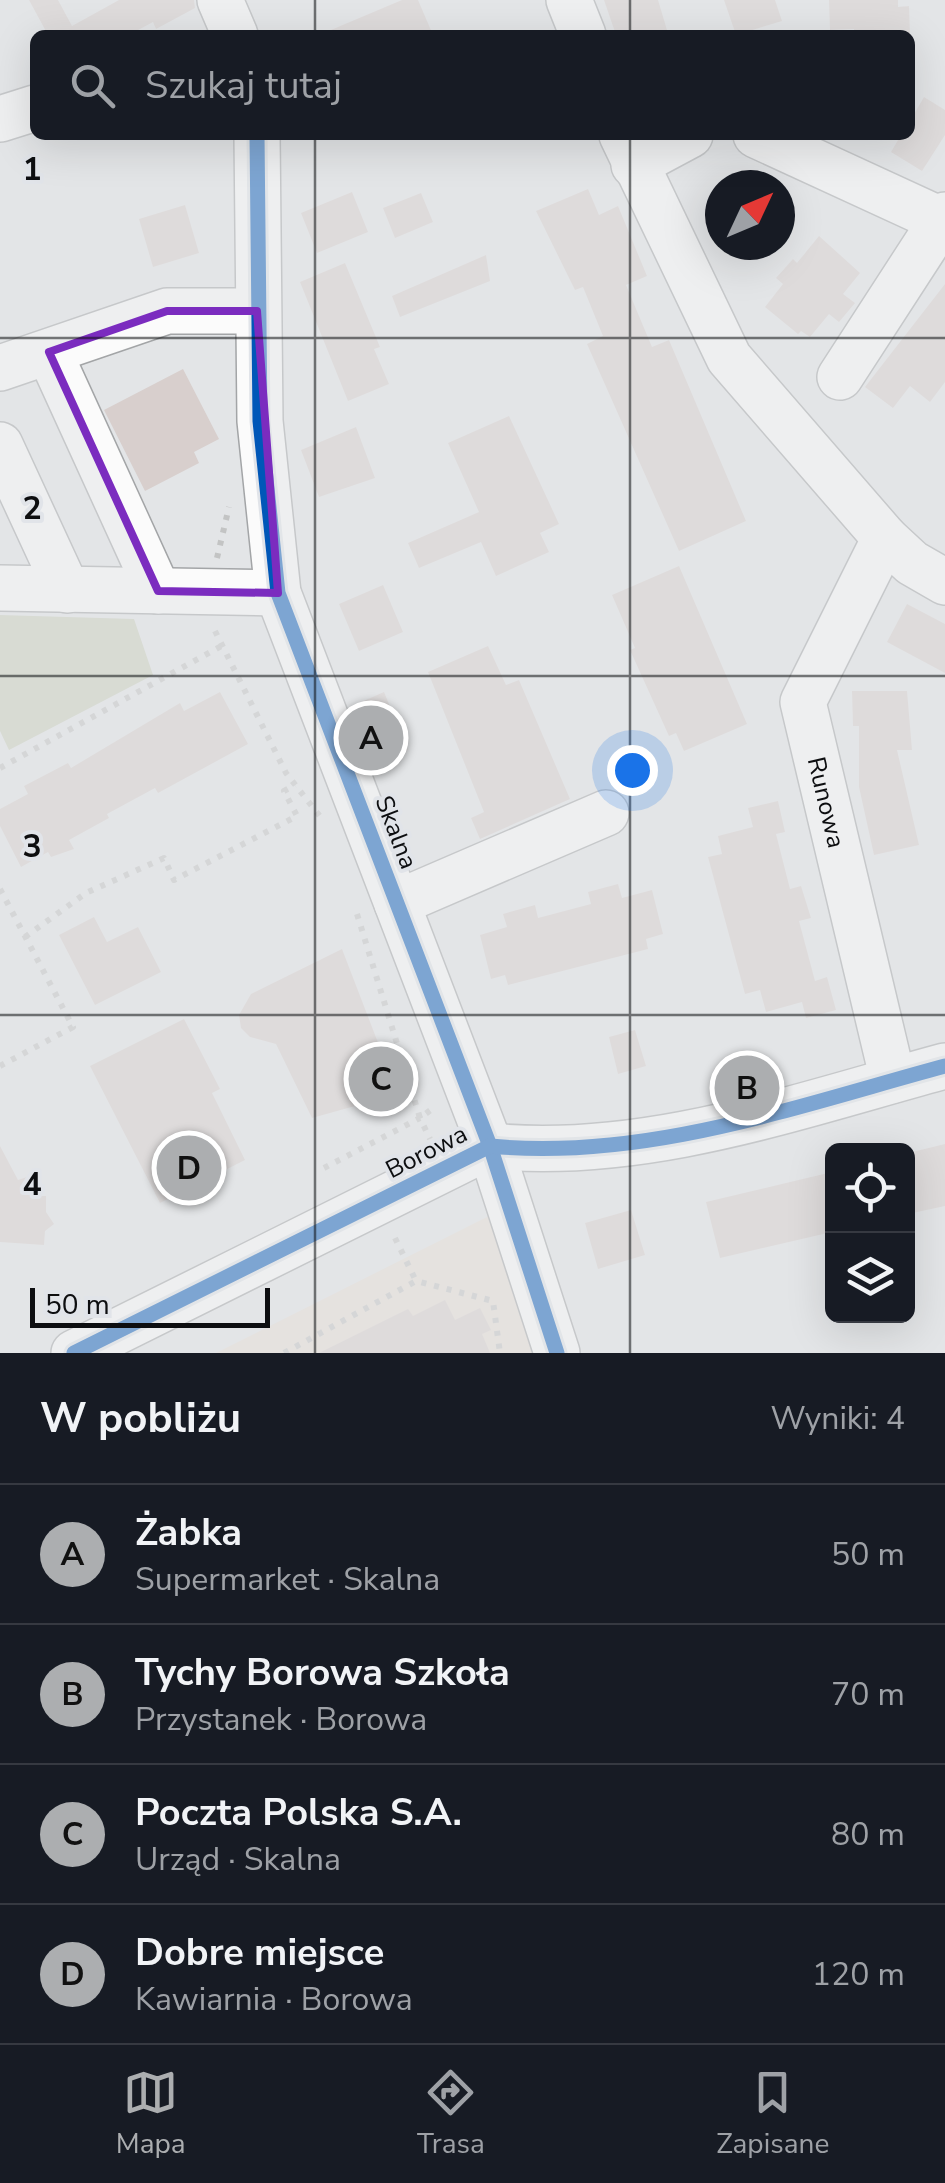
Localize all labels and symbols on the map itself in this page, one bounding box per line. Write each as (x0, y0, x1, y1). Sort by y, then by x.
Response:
text: 1 (22, 148, 42, 191)
north arrow (705, 170, 795, 260)
text: 2 (22, 487, 42, 530)
pin: A (338, 700, 404, 776)
your location (607, 745, 658, 796)
street label: Runowa (799, 753, 853, 852)
street label: Skalna (367, 791, 426, 874)
text: 3 (22, 825, 42, 868)
pin: C (348, 1042, 414, 1116)
pin: B (714, 1050, 780, 1126)
street label: Borowa (380, 1117, 473, 1187)
pin: D (156, 1130, 222, 1206)
text: 4 (22, 1163, 42, 1206)
scale bar (30, 1283, 270, 1328)

